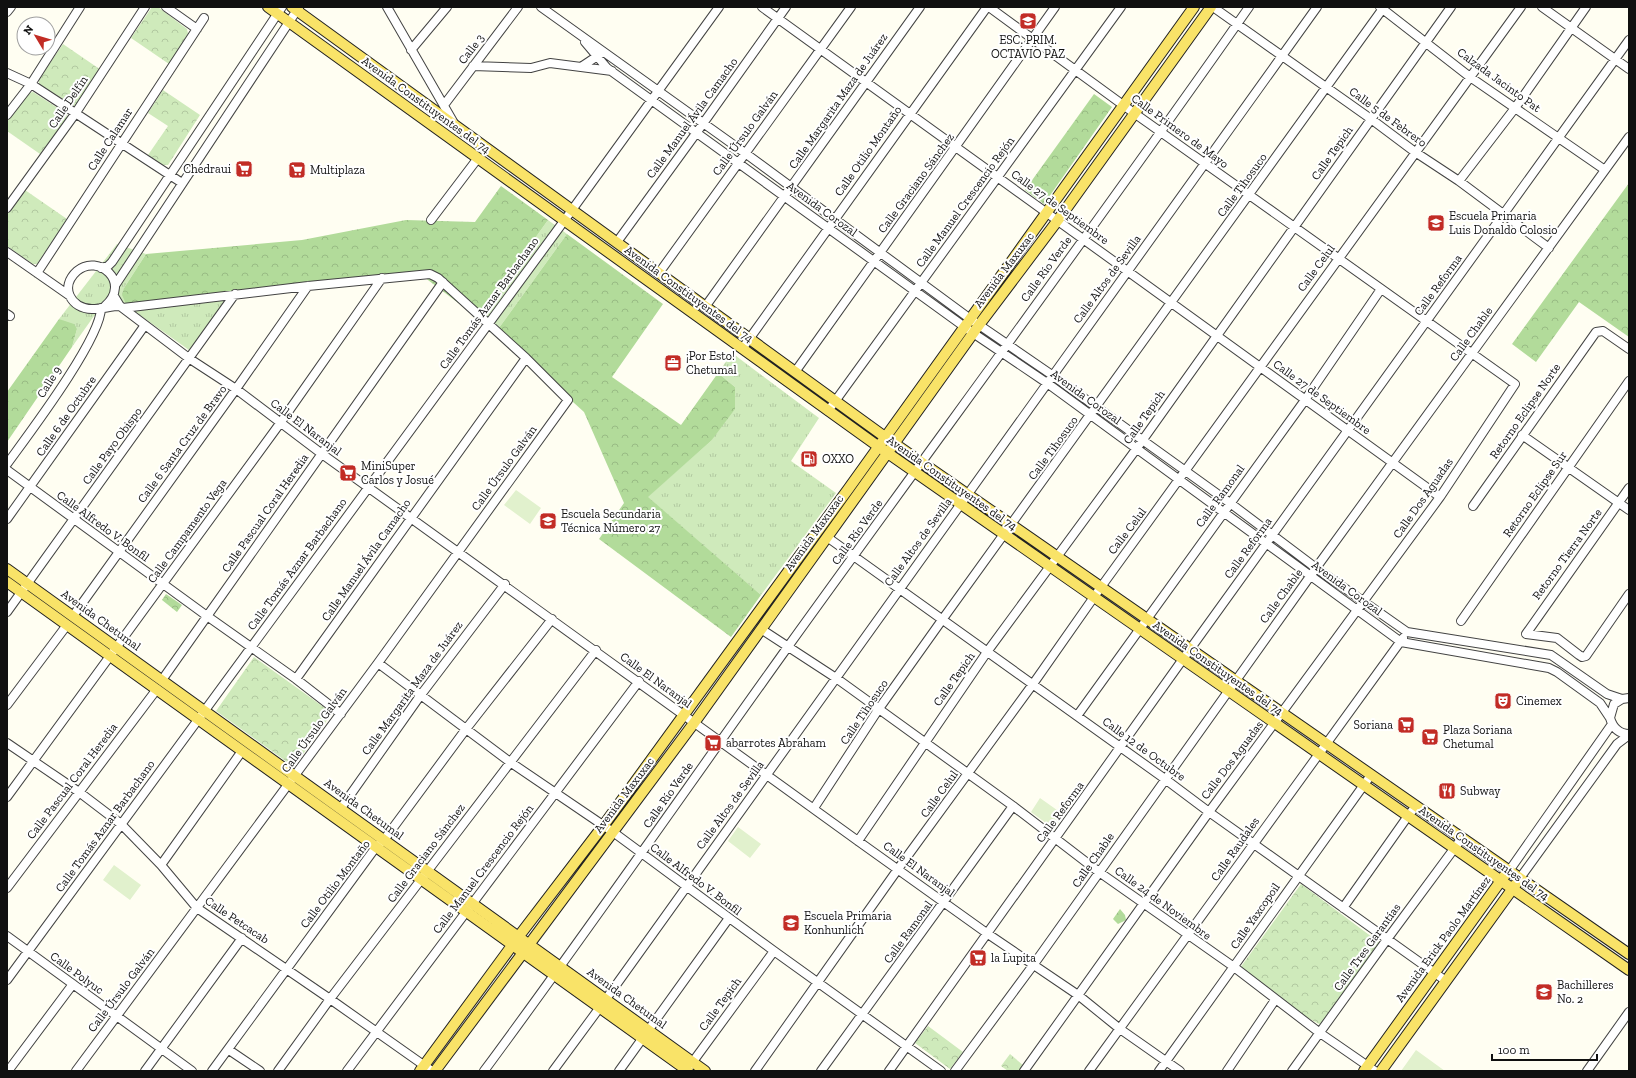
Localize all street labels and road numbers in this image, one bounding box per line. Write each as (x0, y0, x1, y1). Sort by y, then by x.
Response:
street label: Calle Margarita Maza de Juárez (786, 30, 891, 172)
street label: Calle 3 (455, 31, 487, 67)
street label: Calzada Jacinto Pat (1454, 45, 1544, 115)
street label: Avenida Constituyentes del 74 (359, 54, 493, 157)
street label: Calle Manuel Ávila Camacho (643, 54, 741, 181)
street label: Calle Delfín (45, 73, 91, 131)
street label: Calle 5 de Febrero (1346, 84, 1430, 150)
street label: Calle Úrsulo Galván (709, 87, 781, 178)
street label: Calle Primero de Mayo (1129, 91, 1231, 171)
street label: Calle Otilio Montaño (832, 103, 904, 199)
street label: Calle Calamar (85, 105, 135, 173)
street label: Calle Tepich (1308, 123, 1356, 183)
street label: Calle Graciano Sánchez (875, 130, 957, 236)
street label: Calle Manuel Crescencio Rejón (913, 134, 1018, 271)
street label: Calle Tihosuco (1214, 150, 1270, 220)
street label: Calle 27 de Septiembre (1008, 167, 1112, 247)
street label: Avenida Corozal (784, 179, 860, 239)
street label: Avenida Maxuxac (971, 229, 1037, 310)
street label: Calle Altos de Sevilla (1070, 232, 1144, 326)
street label: Calle Río Verde (1018, 233, 1075, 304)
street label: Calle Tomás Aznar Barbachano (436, 234, 542, 372)
street label: Calle Celul (1294, 242, 1338, 294)
street label: Avenida Constituyentes del 74 (622, 243, 756, 346)
street label: Calle Reforma (1411, 251, 1465, 318)
street label: Calle Chable (1447, 304, 1496, 364)
street label: Calle 27 de Septiembre (1270, 357, 1374, 437)
street label: Retorno Eclipse Norte (1487, 360, 1564, 462)
street label: Calle 9 (34, 364, 64, 400)
street label: Avenida Corozal (1048, 367, 1124, 427)
street label: Calle 6 de Octubre (33, 373, 99, 459)
street label: Calle 6 Santa Cruz de Bravo (135, 382, 229, 506)
street label: Calle Tepich (1120, 387, 1168, 447)
street label: Calle El Naranjal (267, 396, 344, 459)
street label: Calle Payo Obispo (79, 405, 145, 487)
street label: Calle Tihosuco (1025, 413, 1081, 483)
street label: Calle Úrsulo Galván (468, 422, 540, 513)
street label: Avenida Constituyentes del 74 (884, 433, 1020, 534)
street label: Retorno Eclipse Sur (1500, 448, 1570, 540)
street label: Calle Pascual Coral Heredia (219, 451, 311, 575)
street label: Calle Dos Aguadas (1390, 455, 1456, 541)
street label: Calle Ramonal (1193, 462, 1247, 530)
street label: Calle Campamento Vega (144, 476, 230, 586)
street label: Calle Alfredo V. Bonfil (54, 488, 152, 564)
street label: Avenida Maxuxac (782, 492, 847, 574)
street label: Calle Tomás Aznar Barbachano (244, 495, 350, 633)
street label: Calle Altos de Sevilla (881, 495, 955, 589)
street label: Calle Manuel Ávila Camacho (318, 496, 414, 624)
street label: Calle Río Verde (829, 496, 886, 567)
street label: Calle Celul (1105, 505, 1149, 557)
street label: Retorno Tierra Norte (1529, 506, 1605, 602)
street label: Calle Reforma (1221, 514, 1275, 581)
street label: Avenida Corozal (1309, 558, 1385, 618)
street label: Calle Chable (1257, 566, 1306, 626)
street label: Avenida Chetumal (59, 586, 143, 654)
street label: Calle Margarita Maza de Juárez (359, 618, 466, 758)
street label: Avenida Constituyentes del 74 (1150, 618, 1286, 719)
street label: Calle El Naranjal (617, 649, 695, 712)
street label: Calle Tepich (930, 649, 978, 709)
street label: Calle Tihosuco (837, 677, 891, 747)
street label: Calle Úrsulo Galván (278, 684, 350, 775)
street label: Calle 12 de Octubre (1100, 714, 1189, 784)
street label: Calle Dos Aguadas (1198, 718, 1266, 802)
street label: Calle Pascual Coral Heredia (24, 720, 120, 842)
street label: Avenida Maxuxac (591, 754, 657, 835)
street label: Calle Tomás Aznar Barbachano (52, 757, 158, 895)
street label: Calle Altos de Sevilla (693, 758, 767, 852)
street label: Calle Río Verde (640, 759, 696, 831)
street label: Calle Celul (917, 768, 961, 820)
street label: Avenida Chetumal (322, 775, 406, 843)
street label: Calle Reforma (1033, 778, 1087, 845)
street label: Calle Graciano Sánchez (384, 800, 468, 905)
street label: Calle Manuel Crescencio Rejón (430, 802, 537, 937)
street label: Avenida Constituyentes del 74 (1416, 803, 1552, 904)
street label: Calle Raudales (1208, 814, 1262, 884)
street label: Calle Chable (1069, 830, 1117, 890)
street label: Calle Otilio Montaño (297, 837, 373, 931)
street label: Calle El Naranjal (880, 838, 958, 901)
street label: Calle Alfredo V. Bonfil (648, 840, 744, 918)
street label: Calle 24 de Noviembre (1112, 863, 1214, 943)
street label: Avenida Erick Paolo Martínez (1393, 873, 1494, 1005)
street label: Calle Yaxcopoil (1227, 880, 1283, 952)
street label: Calle Petcacab (202, 893, 272, 947)
street label: Calle Ramonal (881, 898, 935, 966)
street label: Calle Tres Garantías (1331, 901, 1403, 993)
street label: Calle Úrsulo Galván (84, 945, 157, 1035)
street label: Calle Polyuc (48, 949, 107, 997)
street label: Avenida Chetumal (585, 964, 669, 1032)
street label: Calle Tepich (696, 974, 744, 1033)

